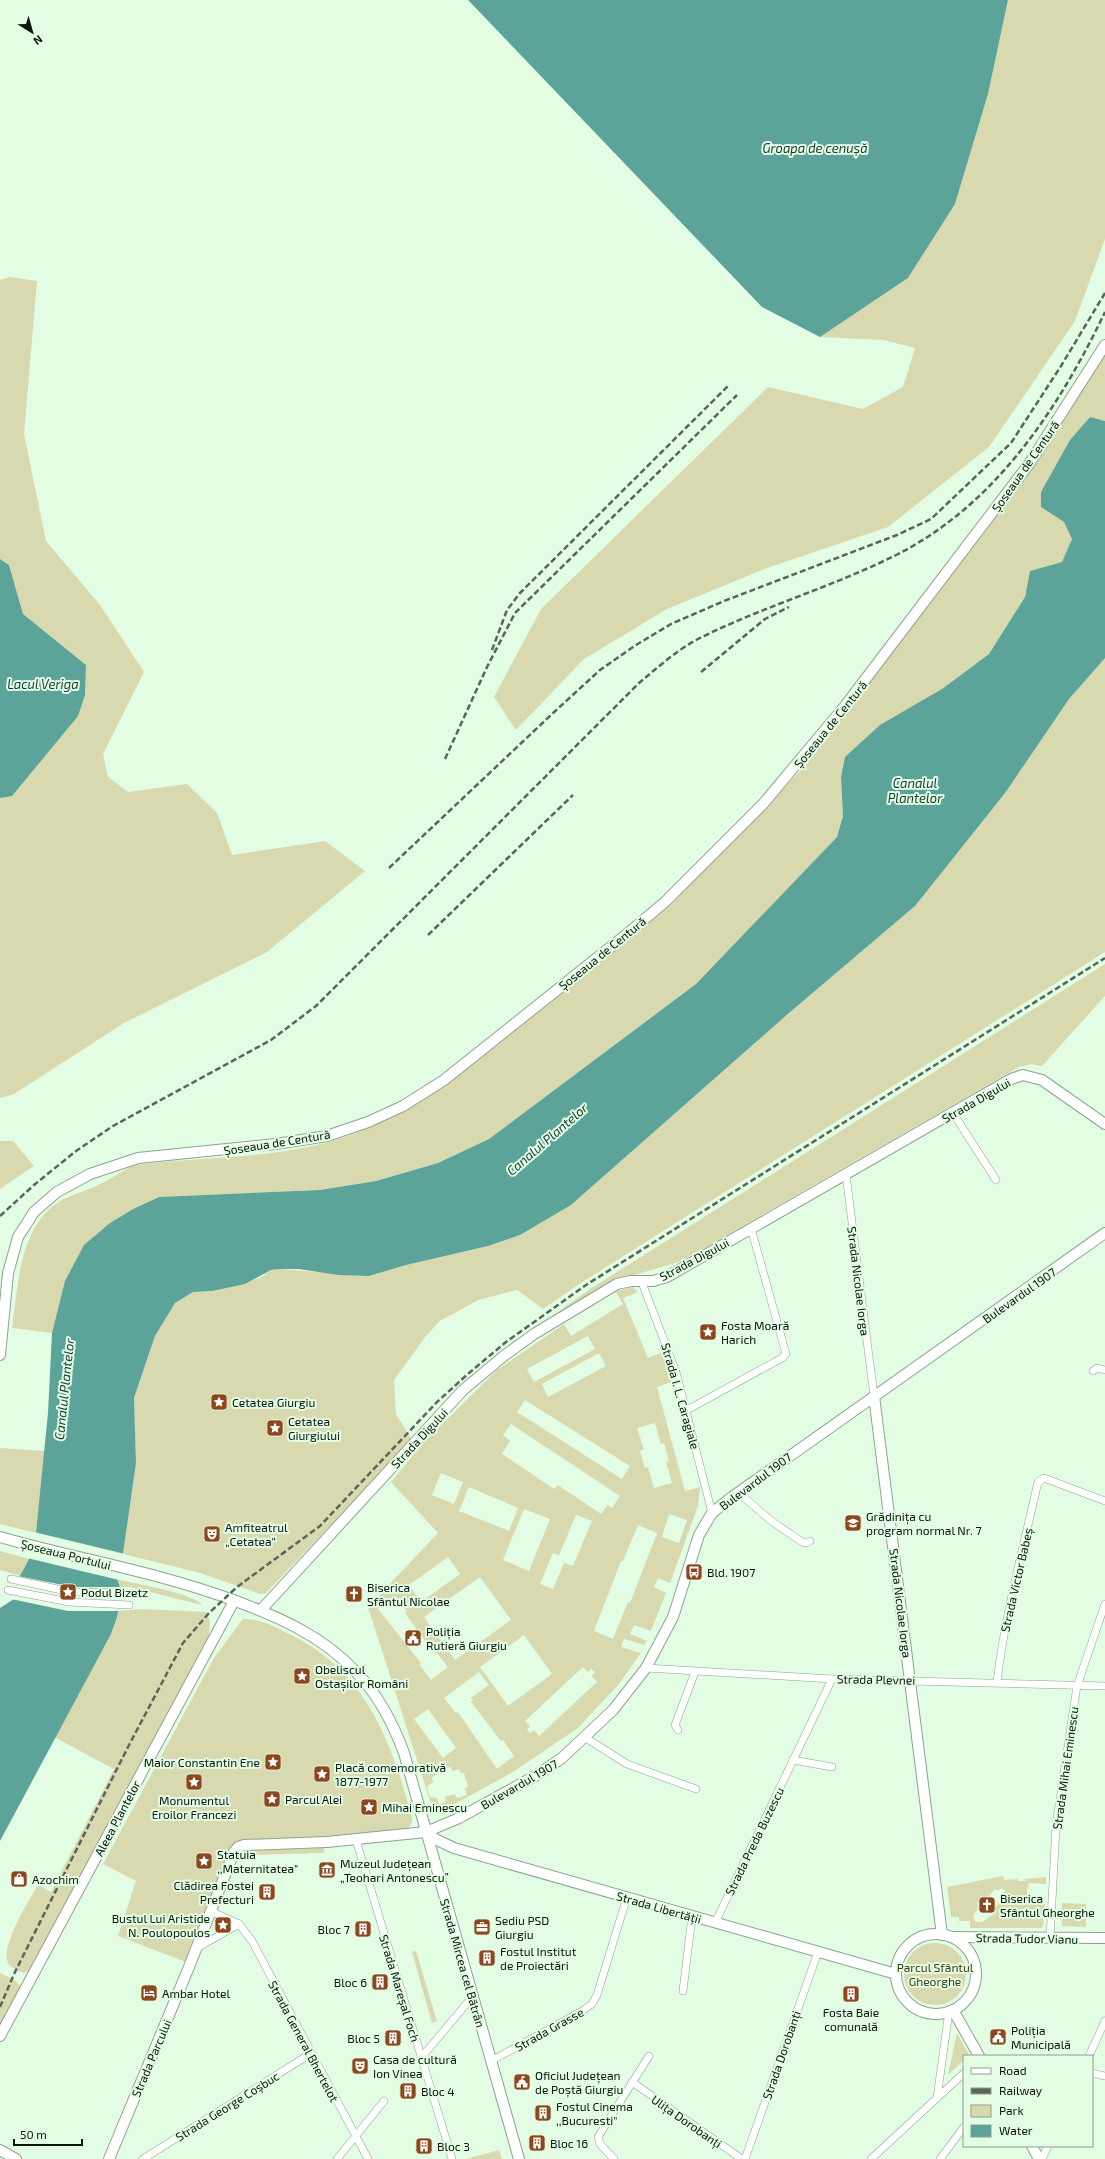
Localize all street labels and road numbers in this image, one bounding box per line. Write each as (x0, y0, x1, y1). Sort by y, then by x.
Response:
street label: Șoseaua de Centură (988, 418, 1063, 515)
street label: Șoseaua de Centură (791, 678, 871, 772)
street label: Șoseaua de Centură (556, 914, 650, 994)
street label: Strada Digului (939, 1075, 1013, 1125)
street label: Șoseaua de Centură (223, 1127, 332, 1159)
street label: Strada Nicolae Iorga (845, 1226, 873, 1336)
street label: Strada Digului (657, 1235, 731, 1283)
street label: Bulevardul 1907 (980, 1264, 1058, 1326)
street label: Strada I. L. Caragiale (659, 1341, 703, 1451)
street label: Strada Digului (388, 1405, 450, 1471)
street label: Bulevardul 1907 (716, 1449, 794, 1513)
street label: Strada Victor Babeș (997, 1526, 1037, 1634)
street label: Șoseaua Portului (19, 1536, 112, 1574)
street label: Strada Nicolae Iorga (887, 1548, 915, 1658)
street label: Strada Plevnei (837, 1671, 915, 1687)
street label: Strada Mihai Eminescu (1049, 1706, 1081, 1830)
street label: Bulevardul 1907 (478, 1756, 560, 1812)
street label: Aleea Plantelor (91, 1778, 143, 1858)
street label: Strada Preda Buzescu (722, 1785, 786, 1897)
street label: Strada Libertății (614, 1888, 703, 1928)
street label: Strada Mircea cel Bătrân (438, 1897, 488, 2029)
street label: Strada Tudor Vianu (976, 1930, 1078, 1946)
street label: Strada Mareșal Foch (375, 1933, 423, 2044)
street label: Strada General Bhertelot (266, 1978, 342, 2104)
street label: Strada Grasse (512, 2004, 586, 2054)
street label: Strada Dorobanți (759, 2009, 805, 2102)
street label: Strada Parcului (128, 2017, 174, 2099)
street label: Strada George Coșbuc (173, 2068, 283, 2145)
street label: Ulița Dorobanți (648, 2092, 725, 2152)

